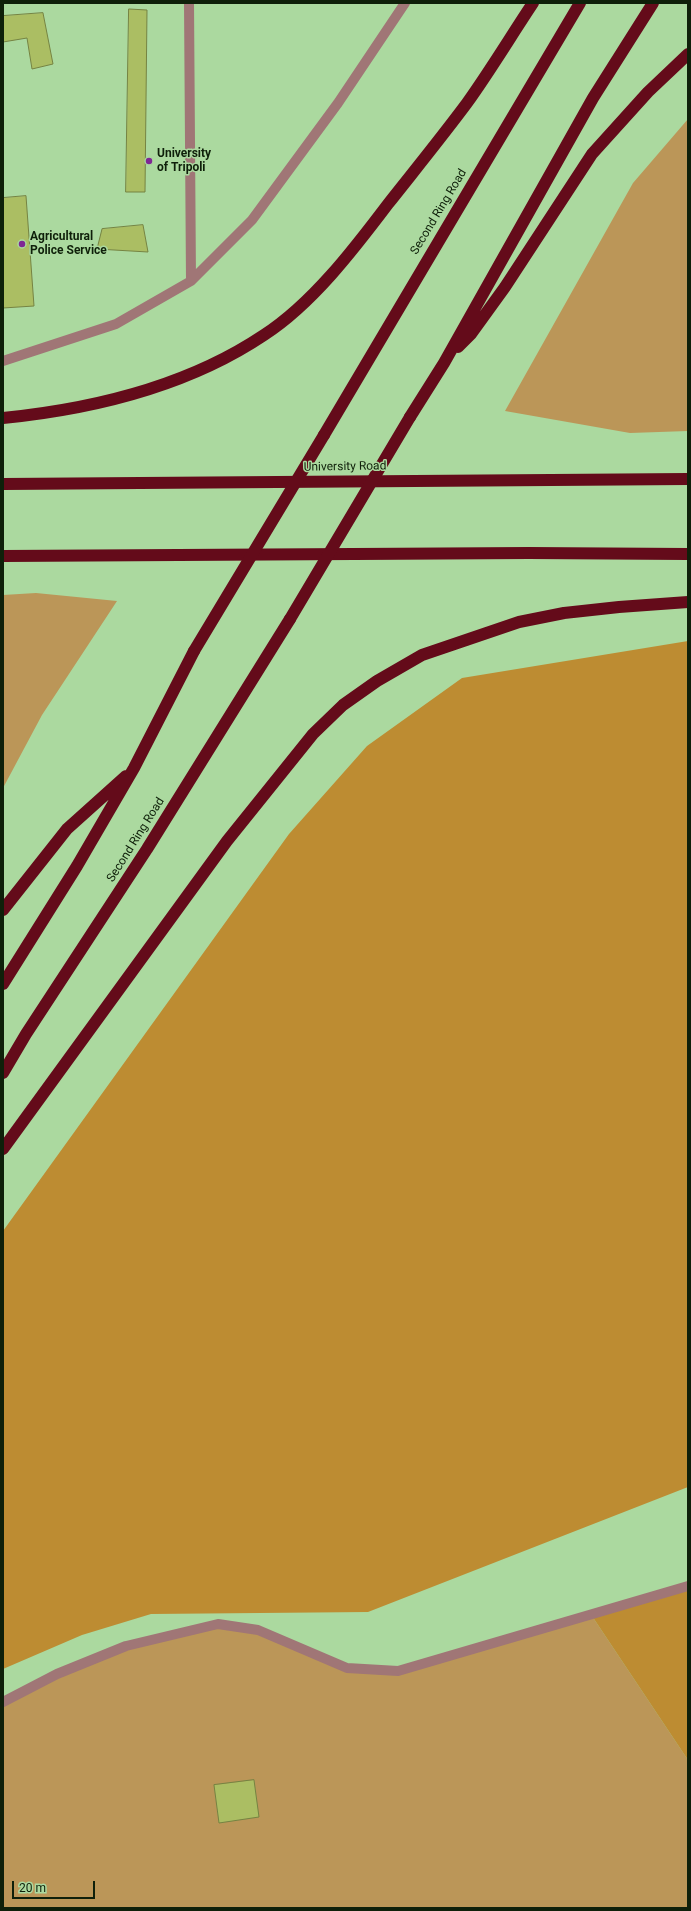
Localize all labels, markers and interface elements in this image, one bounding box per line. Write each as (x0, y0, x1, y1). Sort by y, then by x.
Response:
place label: University of Tripoli (157, 147, 211, 175)
marker: University of Tripoli (144, 156, 154, 166)
street label: Second Ring Road (408, 167, 470, 257)
place label: Agricultural Police Service (30, 230, 107, 258)
marker: Agricultural Police Service (17, 239, 27, 249)
street label: University Road (304, 459, 386, 475)
street label: Second Ring Road (104, 795, 168, 885)
scale bar (14, 1873, 97, 1899)
text: 20 m (19, 1881, 46, 1895)

